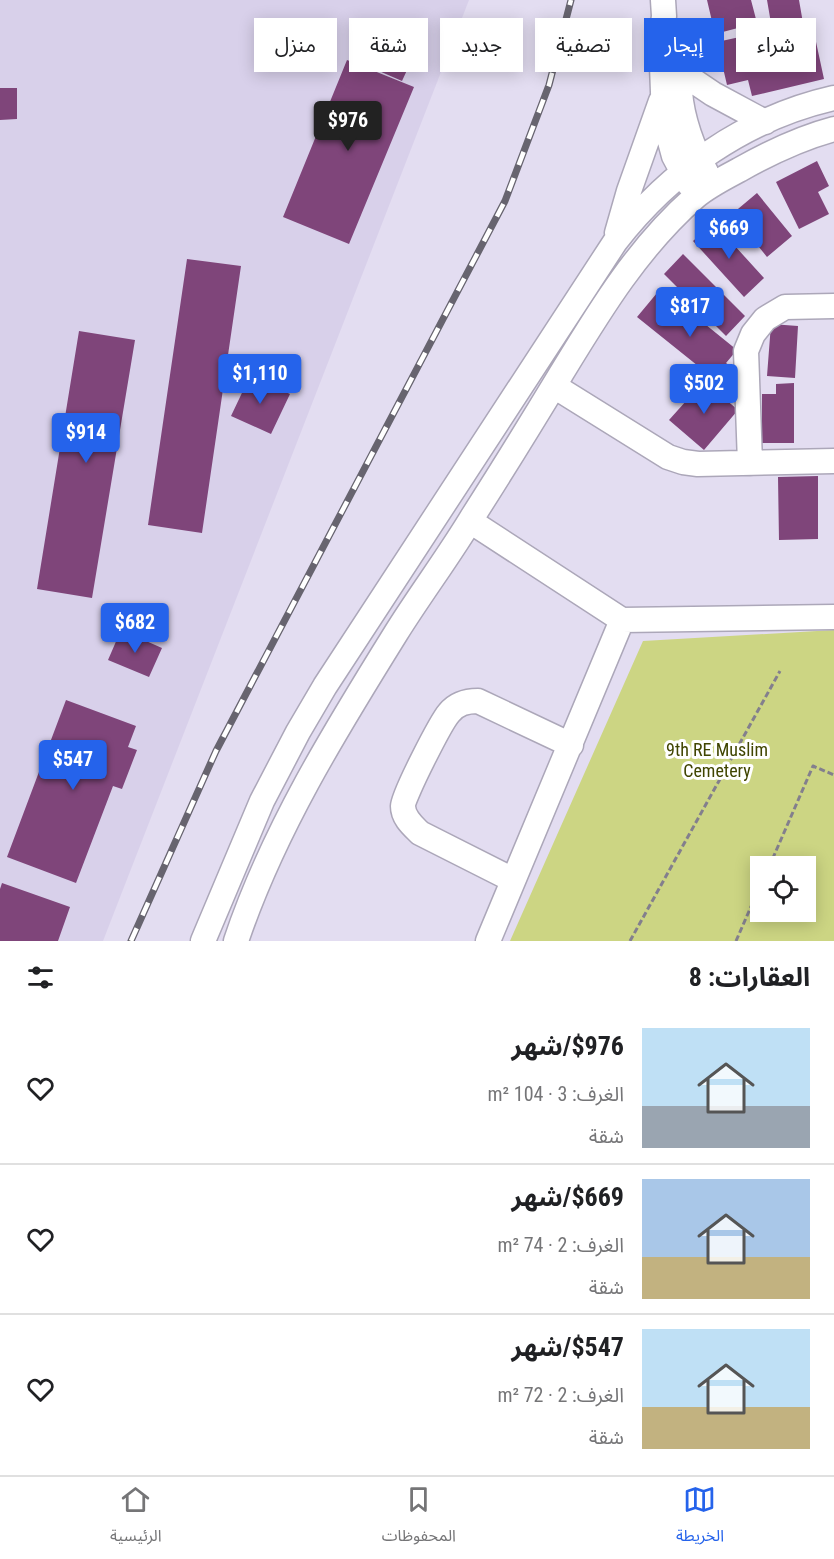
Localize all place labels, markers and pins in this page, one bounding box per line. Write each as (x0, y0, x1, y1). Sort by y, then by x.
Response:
pin: $976 (312, 101, 384, 152)
pin: $669 (693, 209, 765, 260)
pin: $817 (654, 287, 726, 338)
pin: $1,110 (211, 354, 309, 405)
pin: $502 (668, 364, 740, 415)
pin: $914 (50, 413, 122, 464)
pin: $682 (99, 603, 171, 654)
pin: $547 (37, 740, 109, 791)

